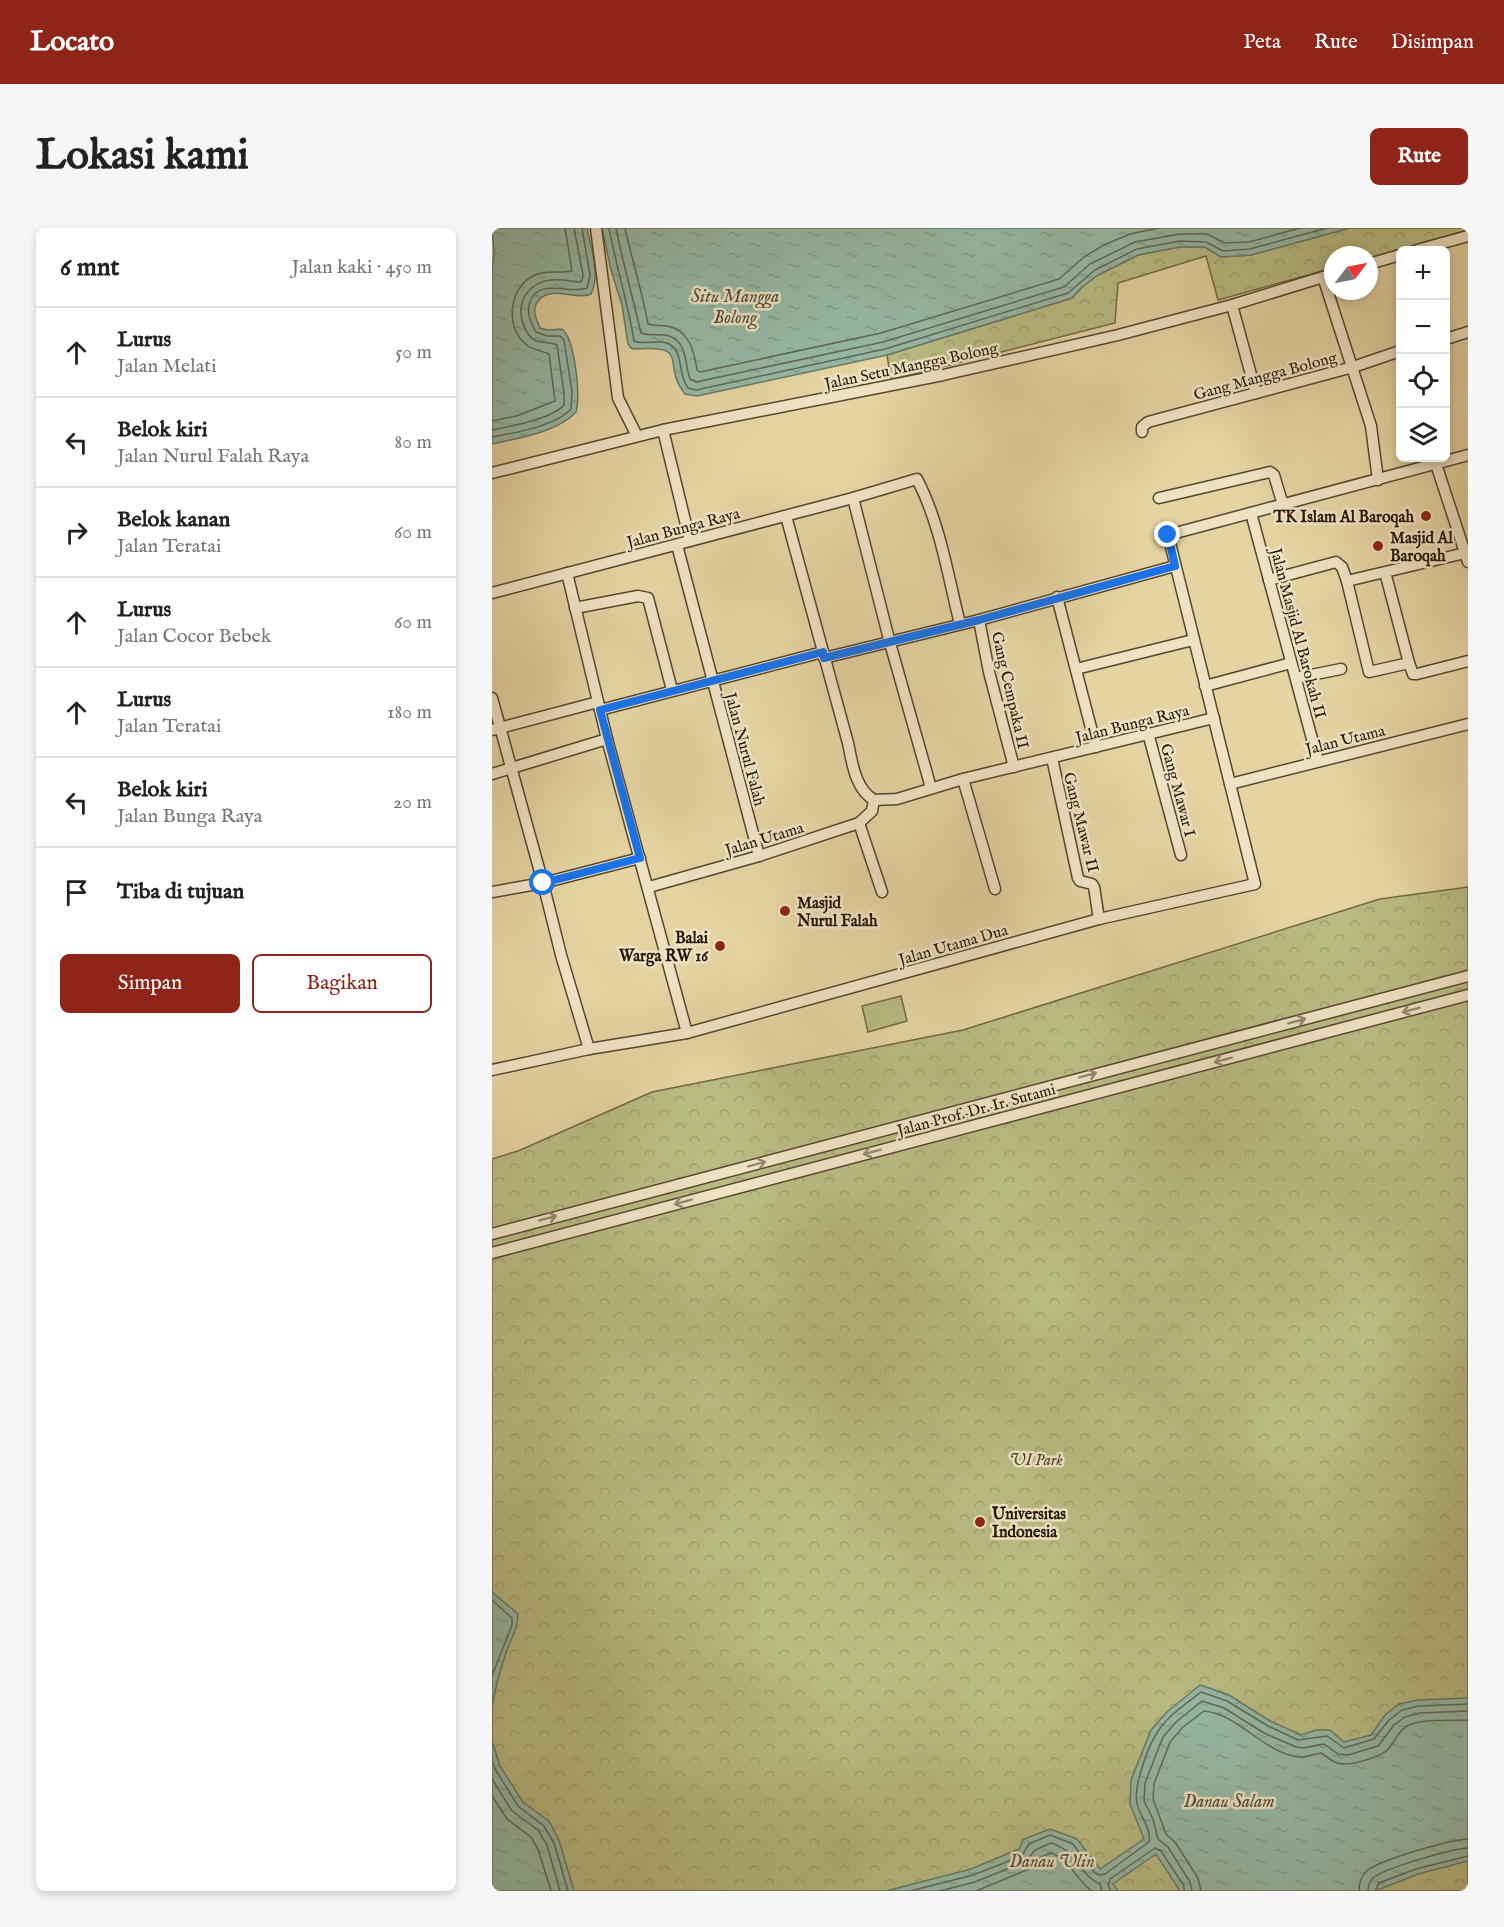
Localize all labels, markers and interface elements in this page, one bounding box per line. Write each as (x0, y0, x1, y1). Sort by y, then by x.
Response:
text: Locato (30, 25, 114, 60)
text: Peta (1243, 29, 1281, 56)
text: Rute (1314, 29, 1358, 56)
text: Disimpan (1391, 29, 1474, 56)
button: Rute (1370, 128, 1468, 185)
text: Lokasi kami (36, 130, 249, 183)
north arrow (1324, 246, 1378, 300)
map controls (1396, 246, 1450, 462)
button: + (1396, 246, 1450, 300)
text: 6 mnt (60, 251, 119, 284)
text: Jalan kaki · 450 m (292, 255, 432, 280)
water label: Situ Mangga Bolong (691, 286, 779, 330)
button: − (1396, 300, 1450, 354)
text: Lurus (117, 326, 171, 354)
icon: ahead (60, 336, 93, 369)
street label: Jalan Setu Mangga Bolong (821, 339, 1000, 396)
text: 50 m (395, 340, 432, 365)
street label: Gang Mangga Bolong (1192, 348, 1340, 406)
text: Jalan Melati (117, 354, 217, 379)
button: locate (1396, 354, 1450, 408)
button: layers (1396, 408, 1450, 462)
text: Belok kiri (117, 416, 208, 444)
icon: left (60, 426, 93, 459)
text: 80 m (395, 430, 432, 455)
text: Jalan Nurul Falah Raya (117, 444, 309, 469)
street label: Jalan Bunga Raya (623, 504, 742, 554)
text: Belok kanan (117, 506, 230, 534)
place label: TK Islam Al Baroqah (1273, 508, 1414, 528)
marker: TK Islam Al Baroqah (1419, 509, 1433, 523)
icon: right (60, 516, 93, 549)
text: 60 m (394, 520, 432, 545)
route end (1154, 521, 1180, 547)
place label: Masjid Al Baroqah (1390, 529, 1453, 567)
text: Jalan Teratai (117, 534, 221, 559)
marker: Masjid Al Baroqah (1371, 539, 1385, 553)
street label: Jalan Masjid Al Barokah II (1264, 544, 1330, 721)
text: Lurus (117, 596, 171, 624)
icon: ahead (60, 606, 93, 639)
text: 60 m (394, 610, 432, 635)
text: Jalan Cocor Bebek (117, 624, 272, 649)
street label: Gang Cempaka II (986, 630, 1032, 751)
text: Lurus (117, 686, 171, 714)
street label: Jalan Nurul Falah (719, 689, 769, 809)
icon: ahead (60, 696, 93, 729)
text: 180 m (387, 700, 432, 725)
street label: Jalan Bunga Raya (1072, 701, 1191, 749)
text: Jalan Teratai (117, 714, 221, 739)
street label: Jalan Utama (1302, 721, 1387, 761)
street label: Gang Mawar I (1155, 742, 1199, 839)
street label: Gang Mawar II (1058, 770, 1102, 875)
text: Belok kiri (117, 776, 208, 804)
icon: left (60, 786, 93, 819)
text: 20 m (393, 790, 432, 815)
text: Jalan Bunga Raya (117, 804, 262, 829)
street label: Jalan Utama (721, 818, 806, 862)
route start (529, 869, 555, 895)
icon: arrive (60, 876, 93, 909)
text: Tiba di tujuan (117, 878, 244, 906)
place label: Masjid Nurul Falah (796, 894, 878, 932)
marker: Masjid Nurul Falah (778, 904, 792, 918)
street label: Jalan Utama Dua (895, 921, 1011, 972)
place label: Balai Warga RW 16 (618, 929, 709, 967)
marker: Balai Warga RW 16 (713, 939, 727, 953)
button: Simpan (60, 954, 240, 1013)
button: Bagikan (252, 954, 432, 1013)
one-way arrow (1402, 1005, 1421, 1016)
one-way arrow (1287, 1014, 1306, 1026)
one-way arrow (1214, 1055, 1233, 1066)
one-way arrow (1078, 1069, 1097, 1081)
street label: Jalan Prof. Dr. Ir. Sutami (893, 1080, 1058, 1142)
one-way arrow (863, 1146, 882, 1158)
one-way arrow (748, 1157, 767, 1169)
one-way arrow (674, 1197, 693, 1208)
one-way arrow (539, 1212, 558, 1224)
park label: UI Park (1009, 1451, 1063, 1471)
place label: Universitas Indonesia (991, 1505, 1066, 1543)
marker: Universitas Indonesia (973, 1515, 987, 1529)
water label: Danau Salam (1183, 1791, 1275, 1814)
water label: Danau Ulin (1009, 1851, 1095, 1874)

